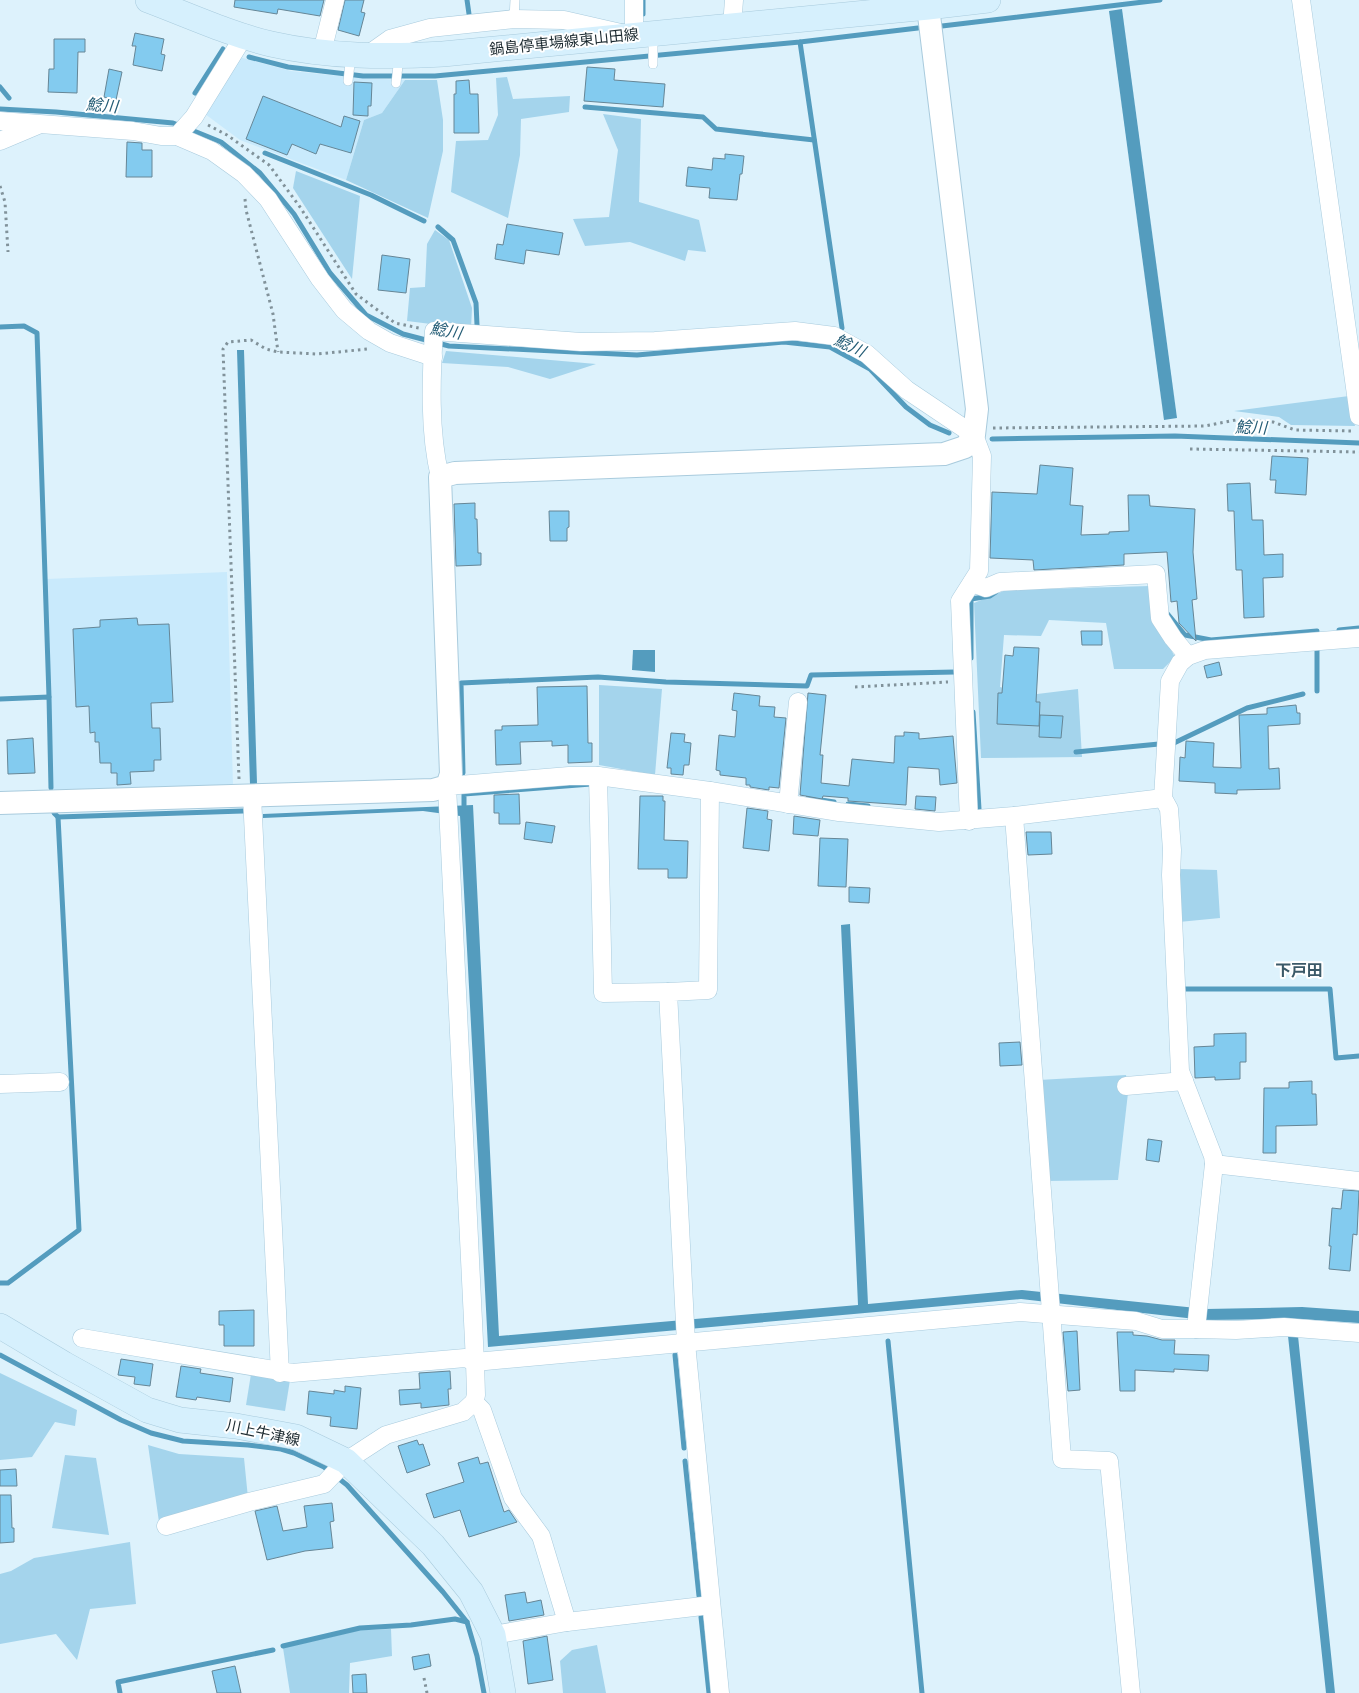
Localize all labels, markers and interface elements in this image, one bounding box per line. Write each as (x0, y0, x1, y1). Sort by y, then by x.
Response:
street label: 鍋島停車場線東山田線 (488, 24, 640, 59)
water label: 鯰川 (85, 94, 121, 117)
water label: 鯰川 (428, 317, 465, 343)
water label: 鯰川 (831, 329, 871, 362)
water label: 鯰川 (1235, 416, 1269, 438)
district label: 下戸田 (1275, 960, 1323, 980)
street label: 川上牛津線 (224, 1415, 302, 1450)

